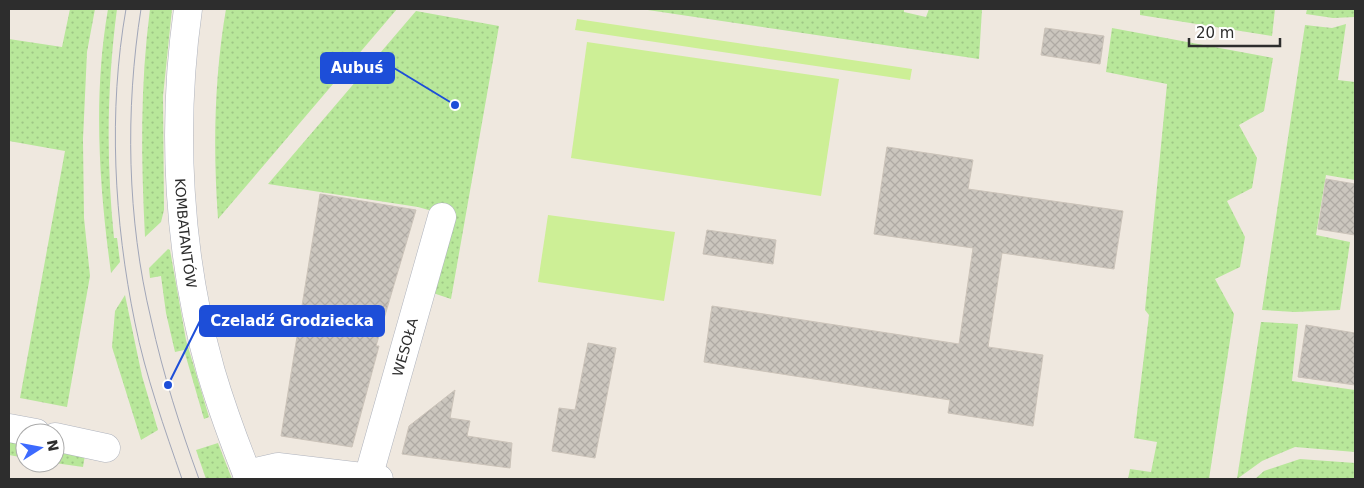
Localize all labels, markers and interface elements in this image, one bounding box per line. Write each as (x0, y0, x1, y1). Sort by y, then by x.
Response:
scale bar (1189, 15, 1280, 47)
text: 20 m (1196, 24, 1234, 42)
callout: Aubuś (321, 53, 394, 83)
text: Aubuś (331, 59, 383, 77)
street label: KOMBATANTÓW (172, 178, 200, 290)
callout: Czeladź Grodziecka (200, 306, 384, 336)
text: Czeladź Grodziecka (210, 312, 374, 330)
street label: WESOŁA (389, 316, 421, 378)
north arrow (15, 423, 65, 473)
text: N (44, 438, 62, 453)

